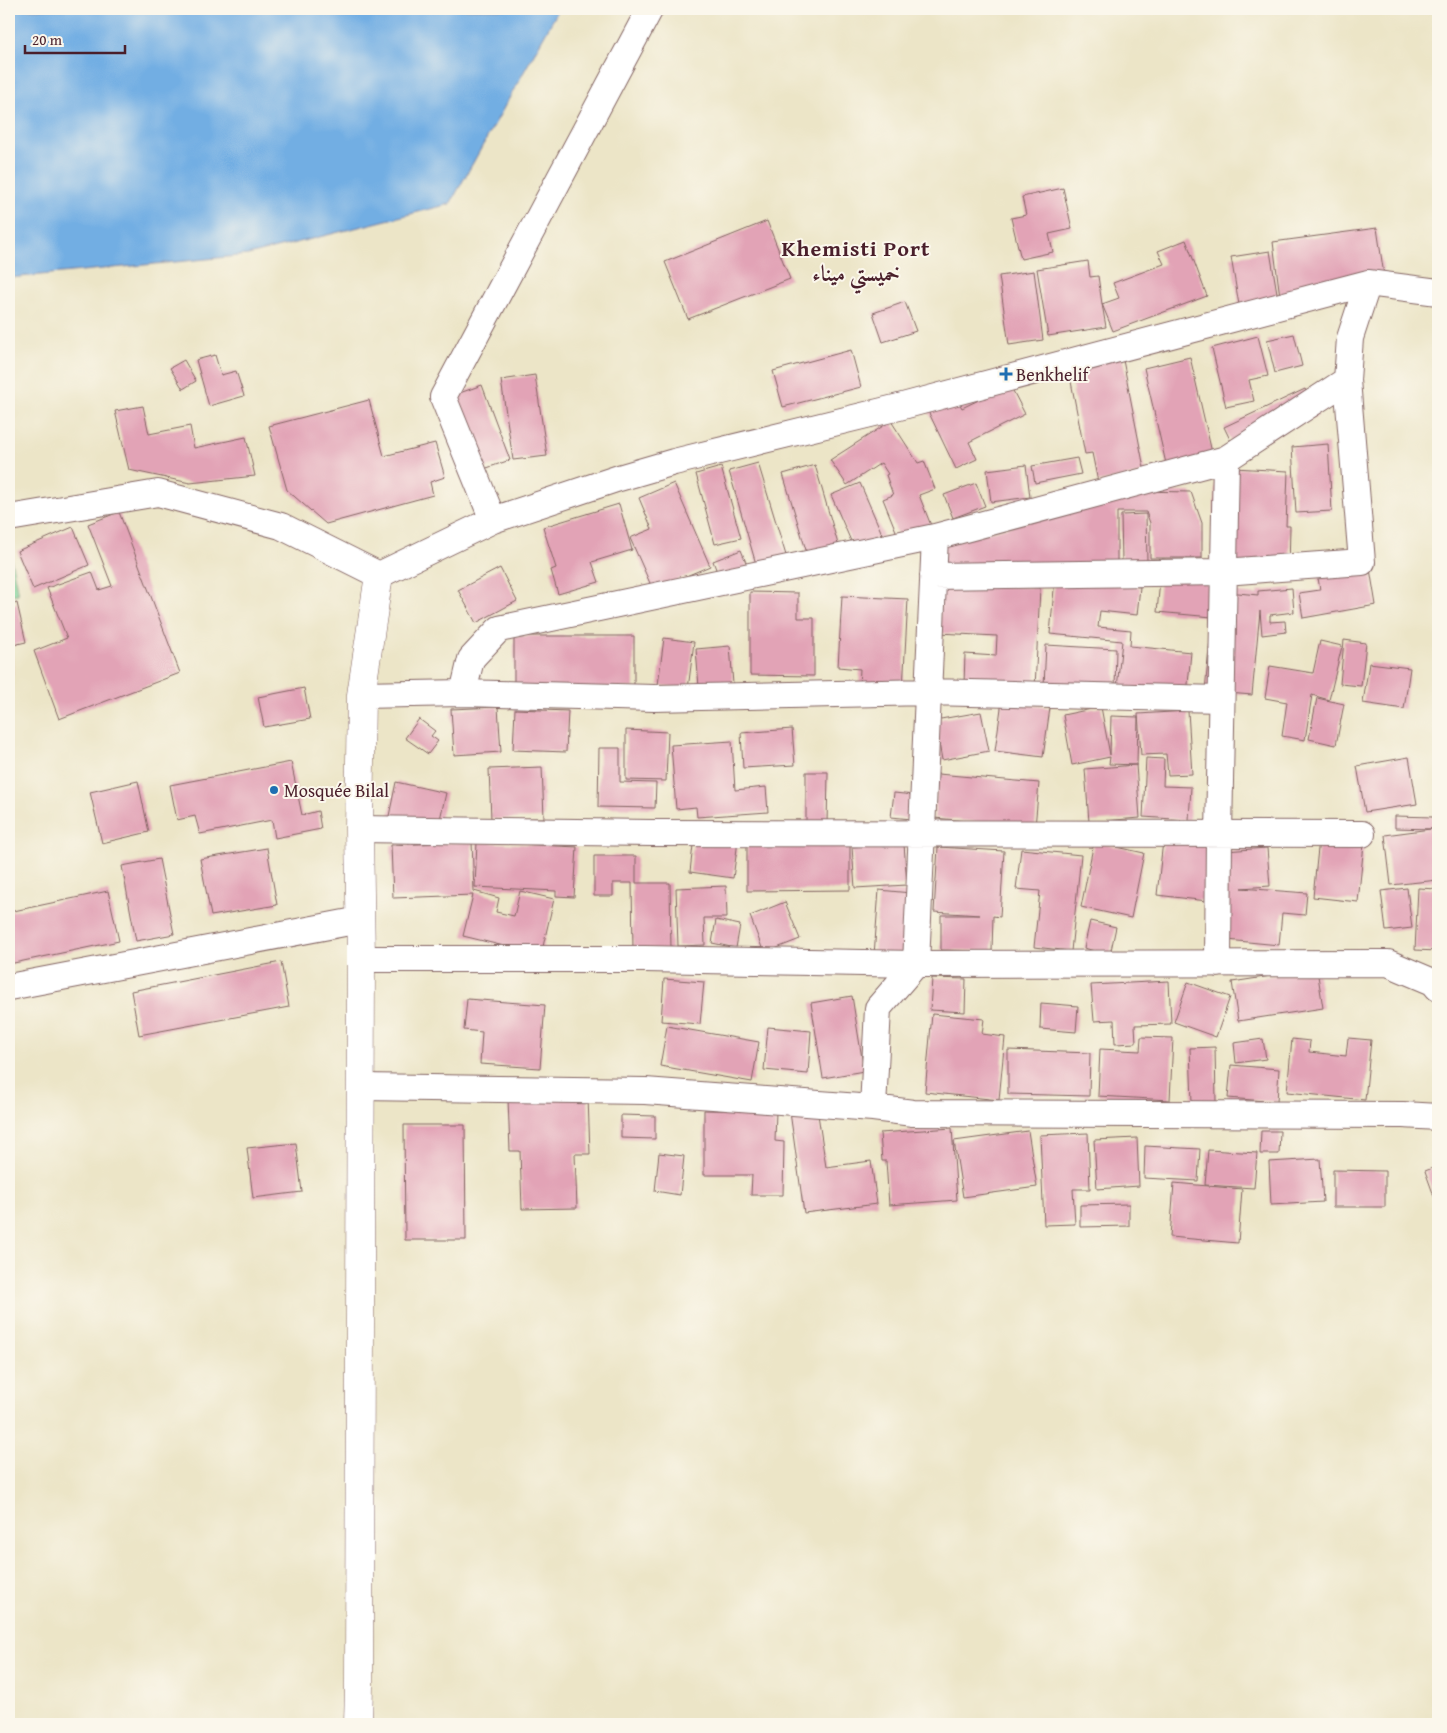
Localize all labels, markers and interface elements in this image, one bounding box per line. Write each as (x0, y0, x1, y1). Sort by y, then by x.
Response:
scale bar (25, 22, 125, 54)
text: 20 m (32, 29, 63, 50)
district label: Khemisti Port خميستي ميناء (782, 232, 930, 294)
place label: Benkhelif (1016, 361, 1091, 388)
marker: Benkhelif (1000, 368, 1012, 380)
place label: Mosquée Bilal (284, 777, 389, 804)
marker: Mosquée Bilal (268, 784, 280, 796)

